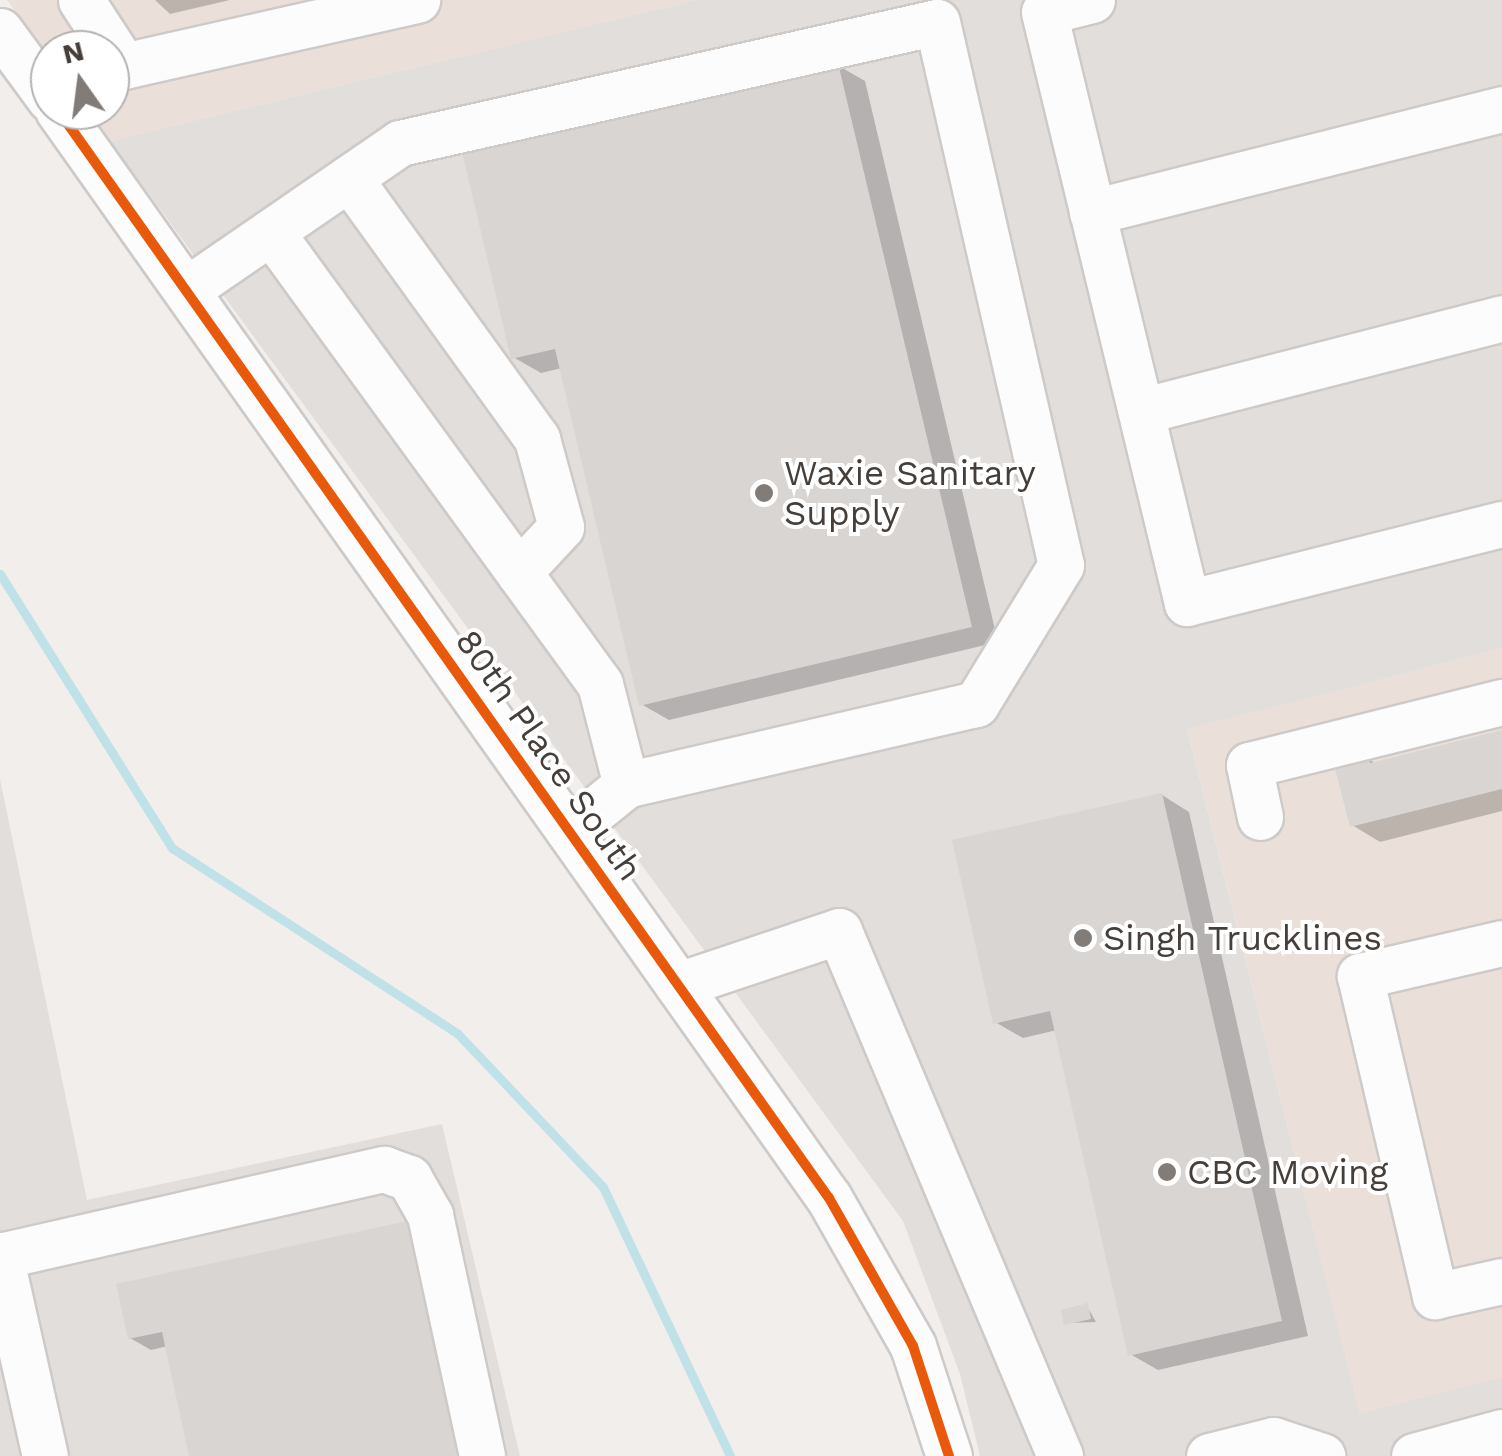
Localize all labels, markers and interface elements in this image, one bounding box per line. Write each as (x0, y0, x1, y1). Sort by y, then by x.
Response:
north arrow (30, 30, 130, 130)
text: N (59, 34, 87, 71)
place label: Waxie Sanitary Supply (784, 452, 1036, 534)
marker: Waxie Sanitary Supply (753, 482, 775, 504)
street label: 80th Place South (447, 621, 651, 889)
place label: Singh Trucklines (1103, 917, 1383, 959)
marker: Singh Trucklines (1072, 927, 1094, 949)
place label: CBC Moving (1187, 1151, 1388, 1193)
marker: CBC Moving (1156, 1161, 1178, 1183)

